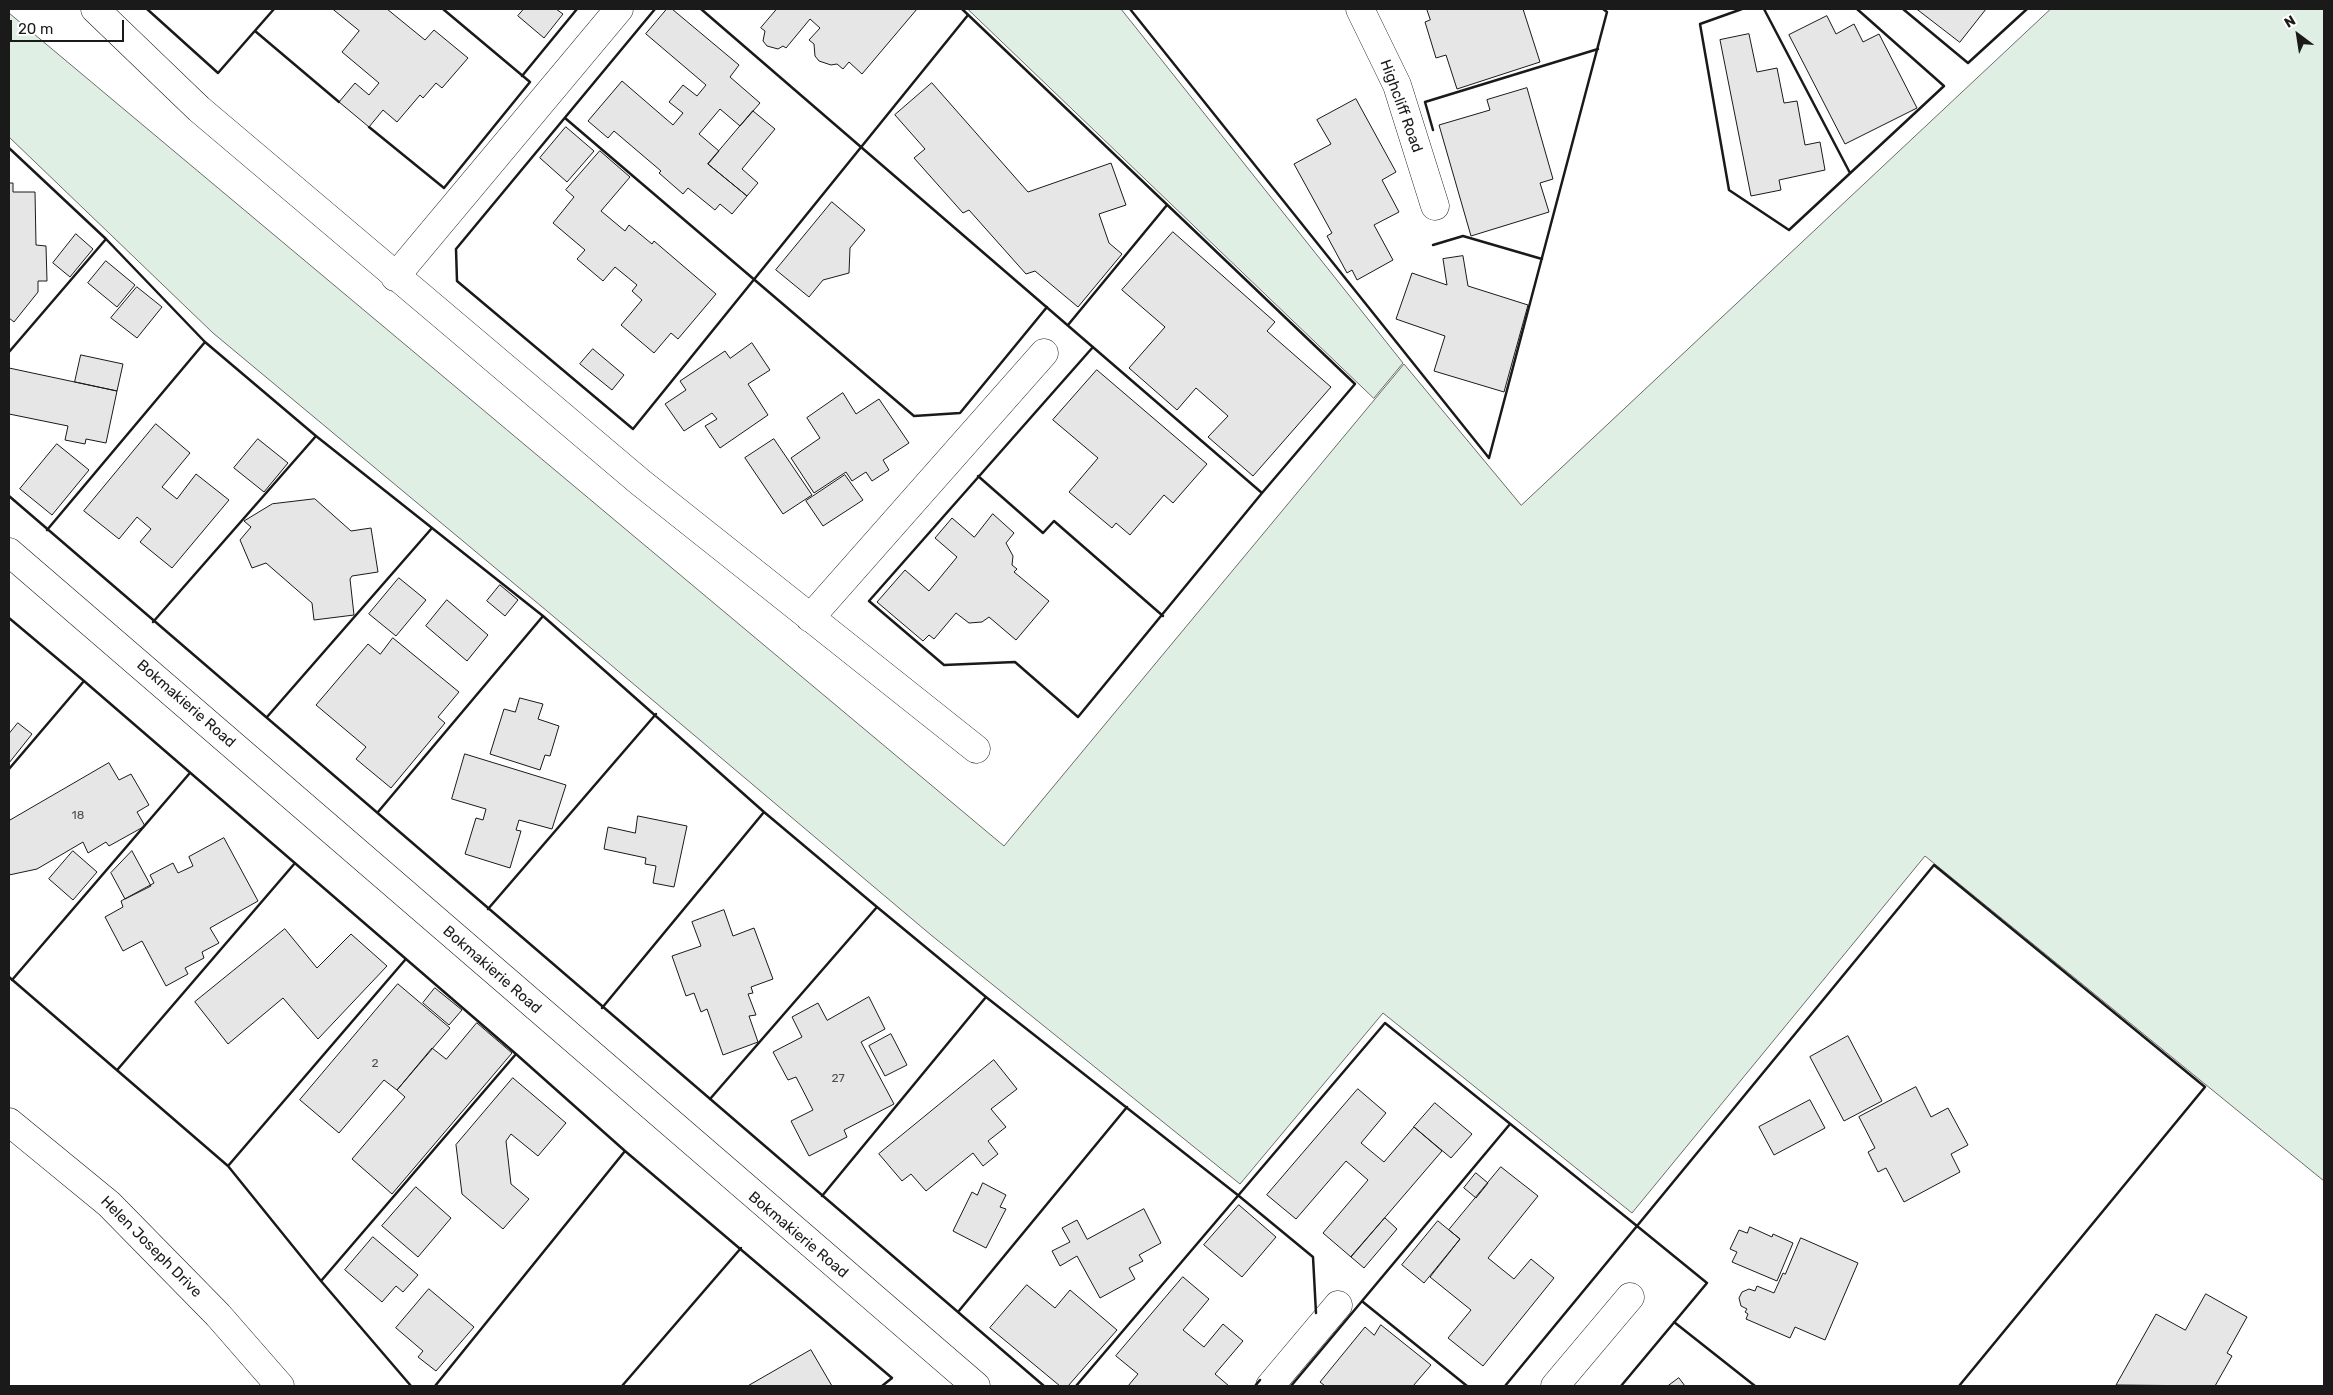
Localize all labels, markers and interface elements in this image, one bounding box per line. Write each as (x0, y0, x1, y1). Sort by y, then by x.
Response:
scale bar (12, 10, 126, 42)
north arrow (2273, 10, 2323, 60)
text: N (2281, 12, 2299, 32)
text: 20 m (18, 20, 53, 38)
street label: Highcliff Road (1376, 57, 1426, 155)
street label: Bokmakierie Road (133, 656, 239, 752)
house number: 18 (72, 809, 84, 823)
street label: Bokmakierie Road (439, 922, 545, 1018)
house number: 2 (371, 1057, 379, 1071)
house number: 27 (831, 1072, 845, 1086)
street label: Bokmakierie Road (744, 1188, 852, 1282)
street label: Helen Joseph Drive (97, 1193, 205, 1301)

